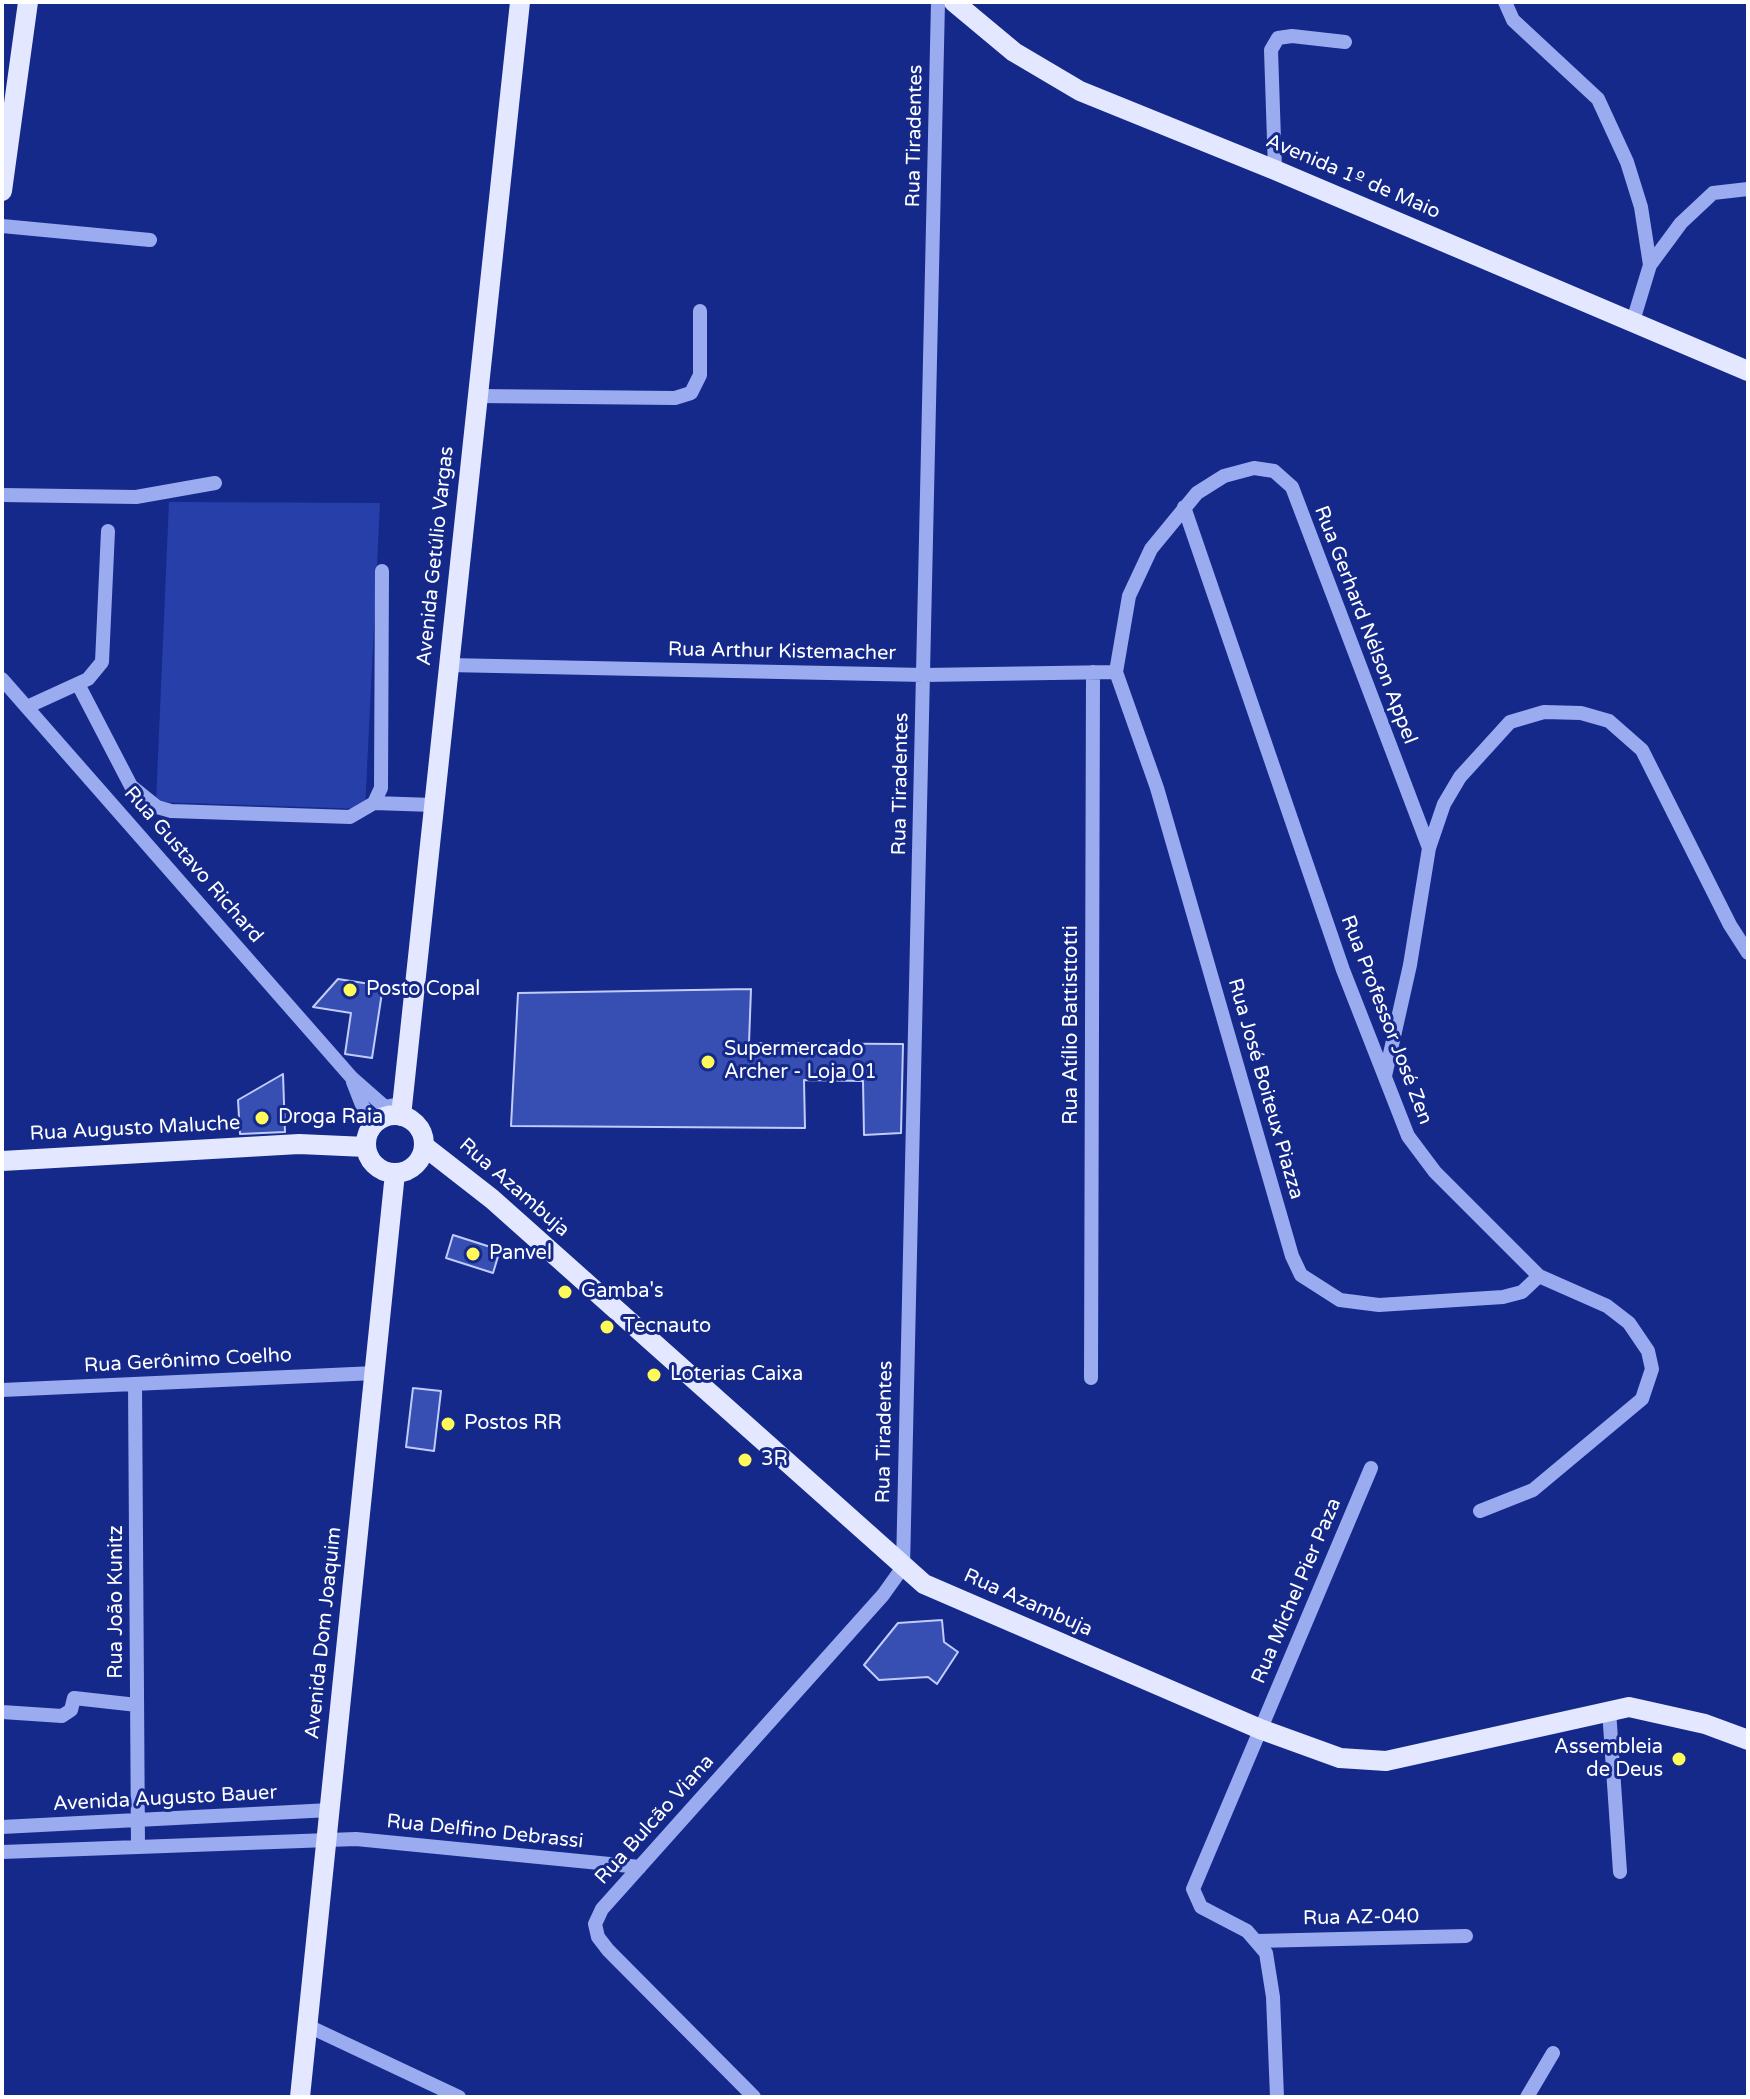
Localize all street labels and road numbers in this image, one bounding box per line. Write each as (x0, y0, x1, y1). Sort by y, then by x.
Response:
street label: Rua Tiradentes (902, 64, 928, 208)
street label: Avenida 1º de Maio (1262, 129, 1444, 225)
street label: Avenida Getúlio Vargas (413, 445, 459, 667)
street label: Rua Gerhard Nélson Appel (1308, 503, 1422, 747)
street label: Rua Arthur Kistemacher (668, 638, 896, 666)
street label: Rua Tiradentes (888, 712, 914, 856)
street label: Rua Gustavo Richard (119, 782, 267, 948)
street label: Rua Professor José Zen (1335, 912, 1437, 1128)
street label: Rua Atílio Battisttotti (1060, 925, 1084, 1125)
street label: Rua José Boiteux Piazza (1222, 976, 1308, 1202)
street label: Rua Augusto Maluche (29, 1112, 241, 1146)
street label: Rua Azambuja (454, 1134, 574, 1242)
street label: Rua Gerônimo Coelho (83, 1344, 293, 1378)
street label: Rua Tiradentes (872, 1360, 898, 1504)
street label: Rua Michel Pier Paza (1247, 1495, 1347, 1687)
street label: Rua João Kunitz (105, 1525, 129, 1679)
street label: Avenida Dom Joaquim (301, 1526, 347, 1740)
street label: Rua Azambuja (960, 1564, 1096, 1642)
street label: Rua Bulcão Viana (590, 1750, 720, 1890)
street label: Avenida Augusto Bauer (52, 1781, 278, 1817)
street label: Rua Delfino Debrassi (385, 1810, 585, 1854)
street label: Rua AZ-040 (1303, 1905, 1419, 1931)

